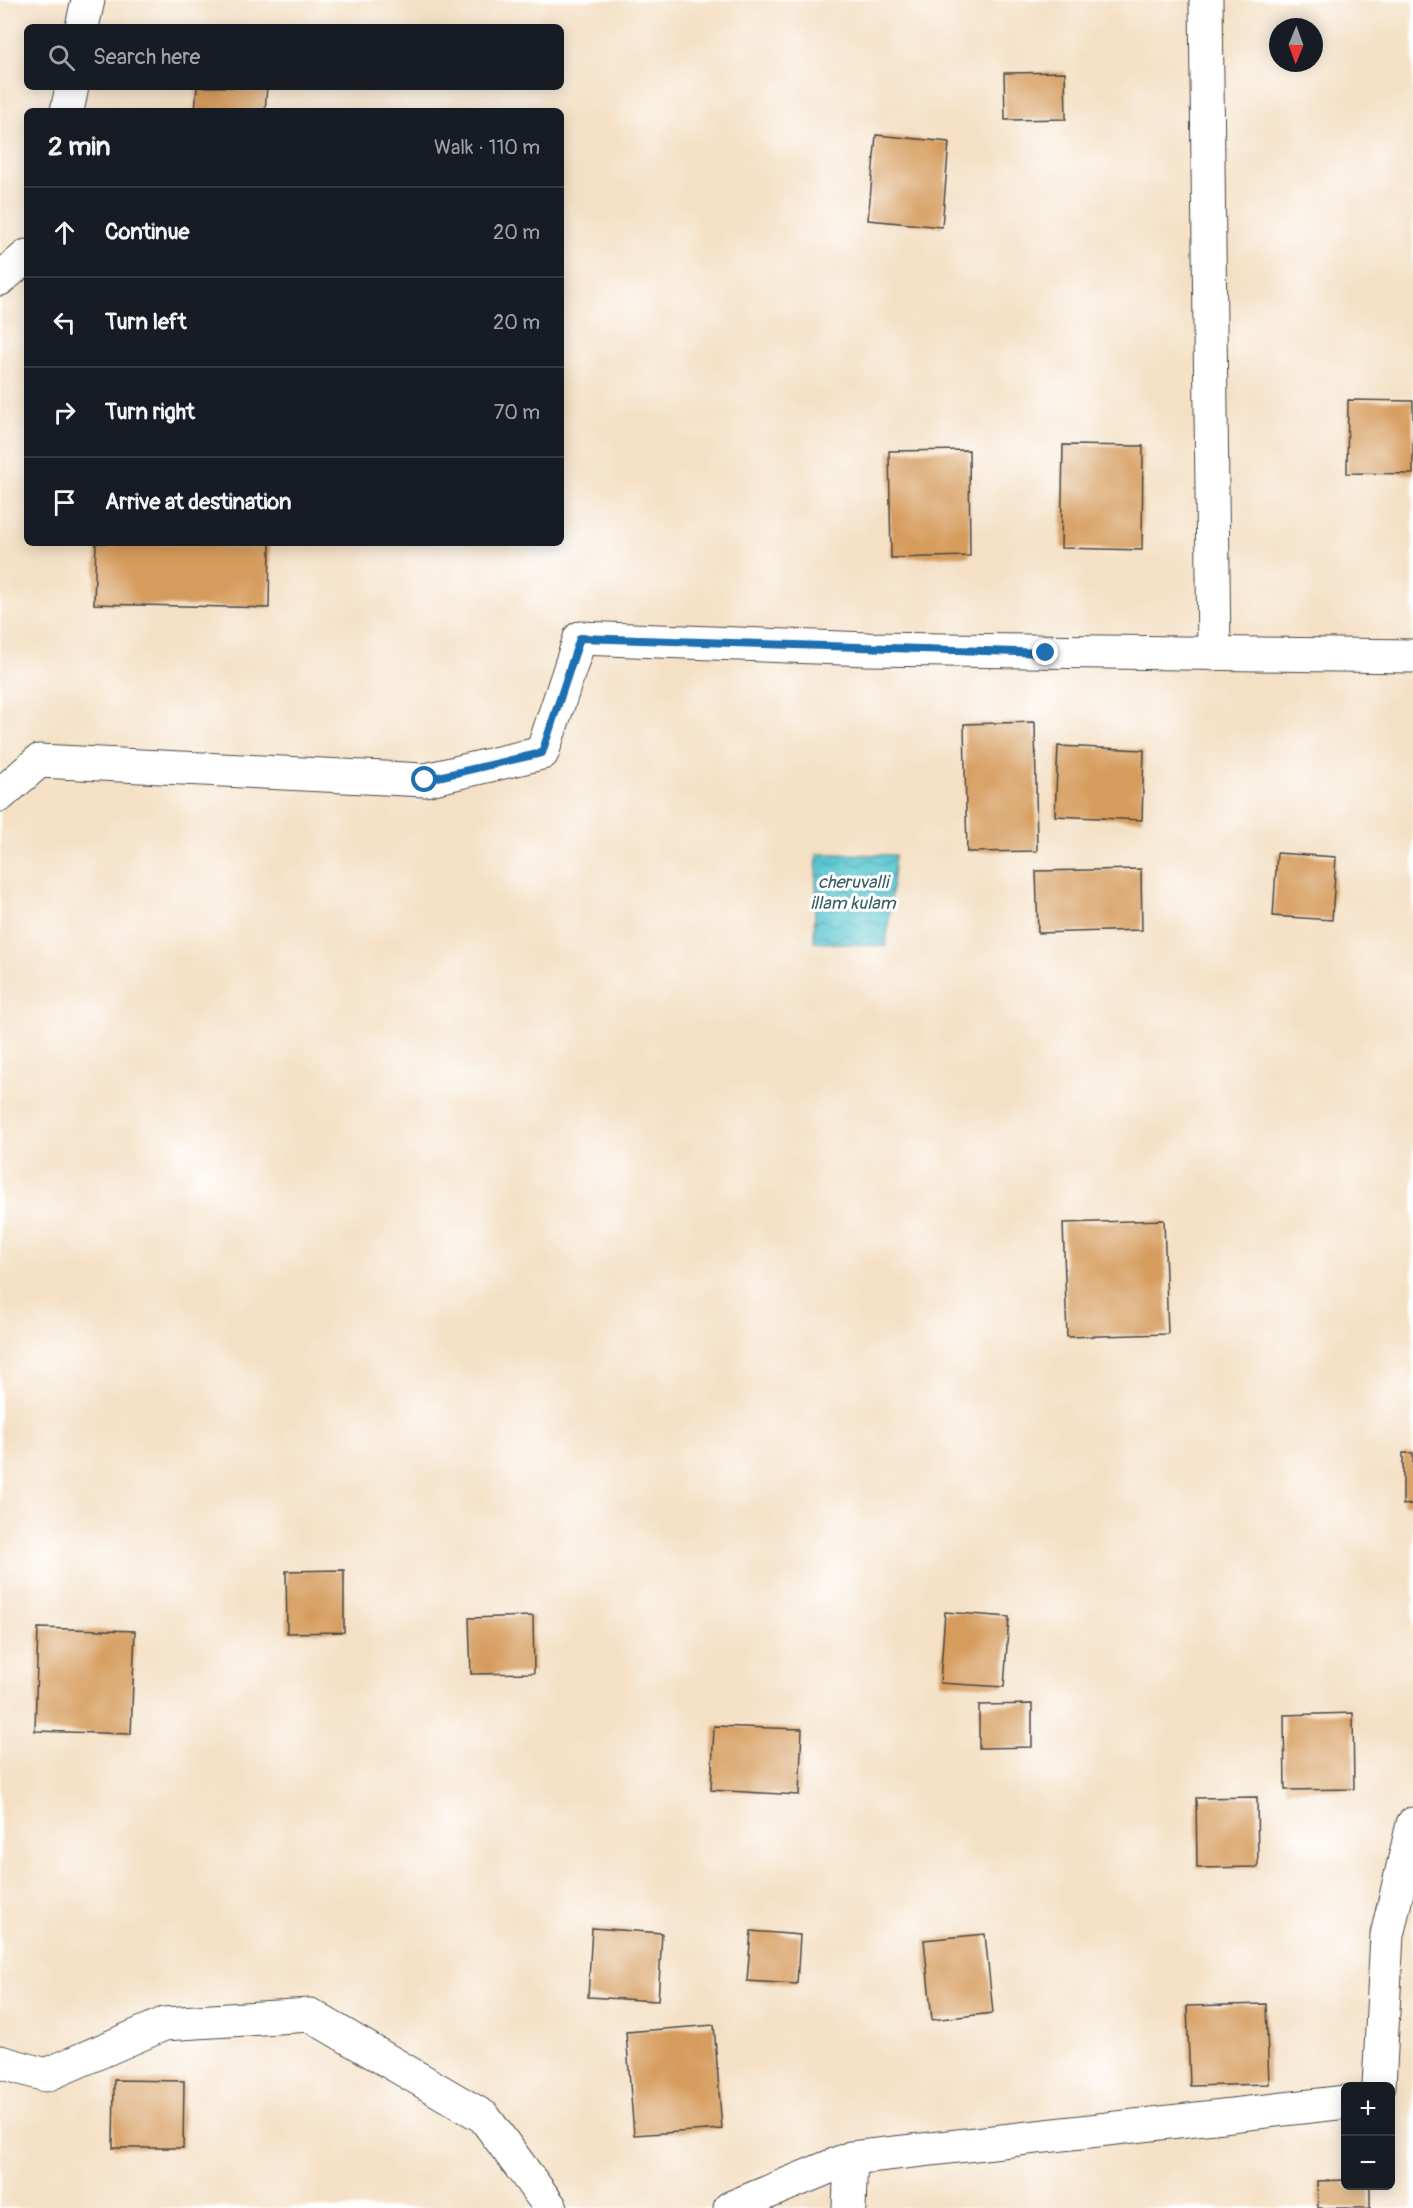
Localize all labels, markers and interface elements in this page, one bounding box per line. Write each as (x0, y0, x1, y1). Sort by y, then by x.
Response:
north arrow (1269, 18, 1323, 72)
search box (24, 24, 564, 90)
icon: search (45, 41, 78, 74)
text: Search here (93, 43, 200, 71)
text: 2 min (48, 131, 110, 163)
text: Walk · 110 m (434, 135, 540, 160)
icon: ahead (48, 216, 81, 249)
text: Continue (105, 218, 189, 246)
text: 20 m (493, 220, 540, 245)
icon: left (48, 306, 81, 339)
text: Turn left (105, 308, 187, 336)
text: 20 m (493, 310, 540, 335)
icon: right (48, 396, 81, 429)
text: Turn right (105, 398, 195, 426)
text: 70 m (494, 400, 540, 425)
icon: arrive (48, 486, 81, 519)
text: Arrive at destination (105, 488, 291, 516)
route end (1032, 639, 1058, 665)
route start (411, 766, 437, 792)
water label: cheruvalli illam kulam (810, 871, 897, 915)
map controls (1341, 2082, 1395, 2190)
button: + (1341, 2082, 1395, 2136)
button: − (1341, 2136, 1395, 2190)

